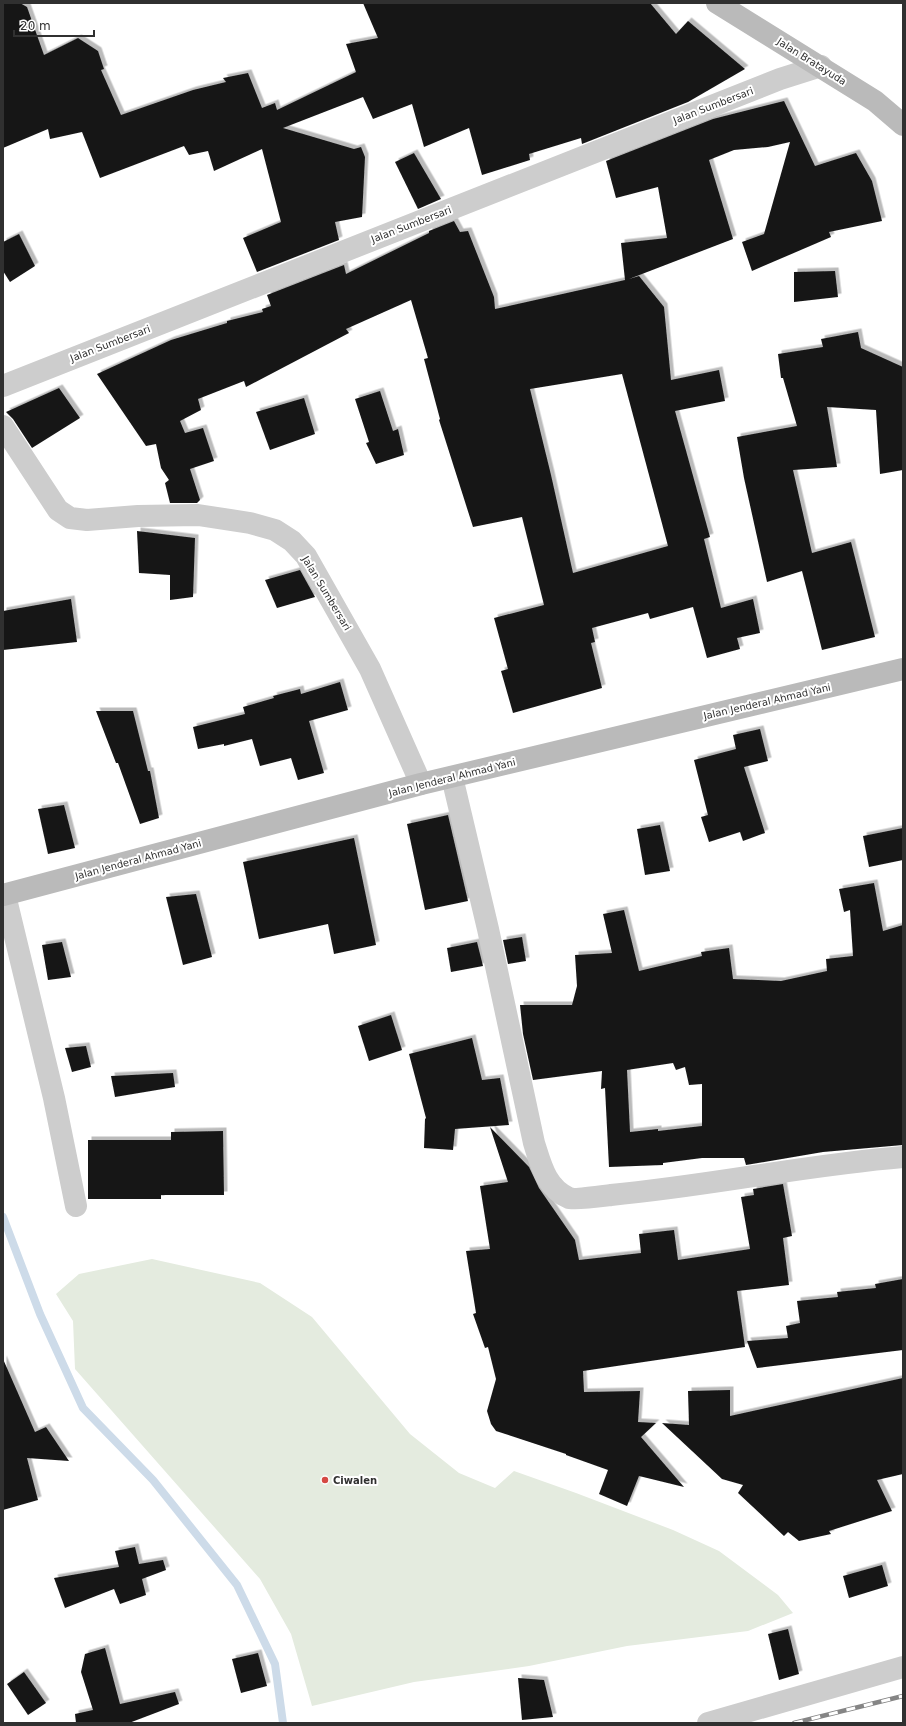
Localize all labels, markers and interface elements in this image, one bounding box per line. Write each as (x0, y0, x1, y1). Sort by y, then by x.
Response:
scale bar (14, 12, 94, 38)
text: 20 m (20, 19, 51, 33)
street label: Jalan Bratayuda (774, 35, 848, 87)
street label: Jalan Sumbersari (671, 85, 755, 126)
street label: Jalan Sumbersari (369, 204, 453, 245)
street label: Jalan Sumbersari (68, 323, 152, 364)
street label: Jalan Sumbersari (300, 553, 353, 632)
street label: Jalan Jenderal Ahmad Yani (701, 681, 832, 722)
street label: Jalan Jenderal Ahmad Yani (387, 756, 517, 799)
street label: Jalan Jenderal Ahmad Yani (73, 837, 202, 882)
marker: Ciwalen (320, 1475, 330, 1485)
place label: Ciwalen (333, 1475, 377, 1486)

